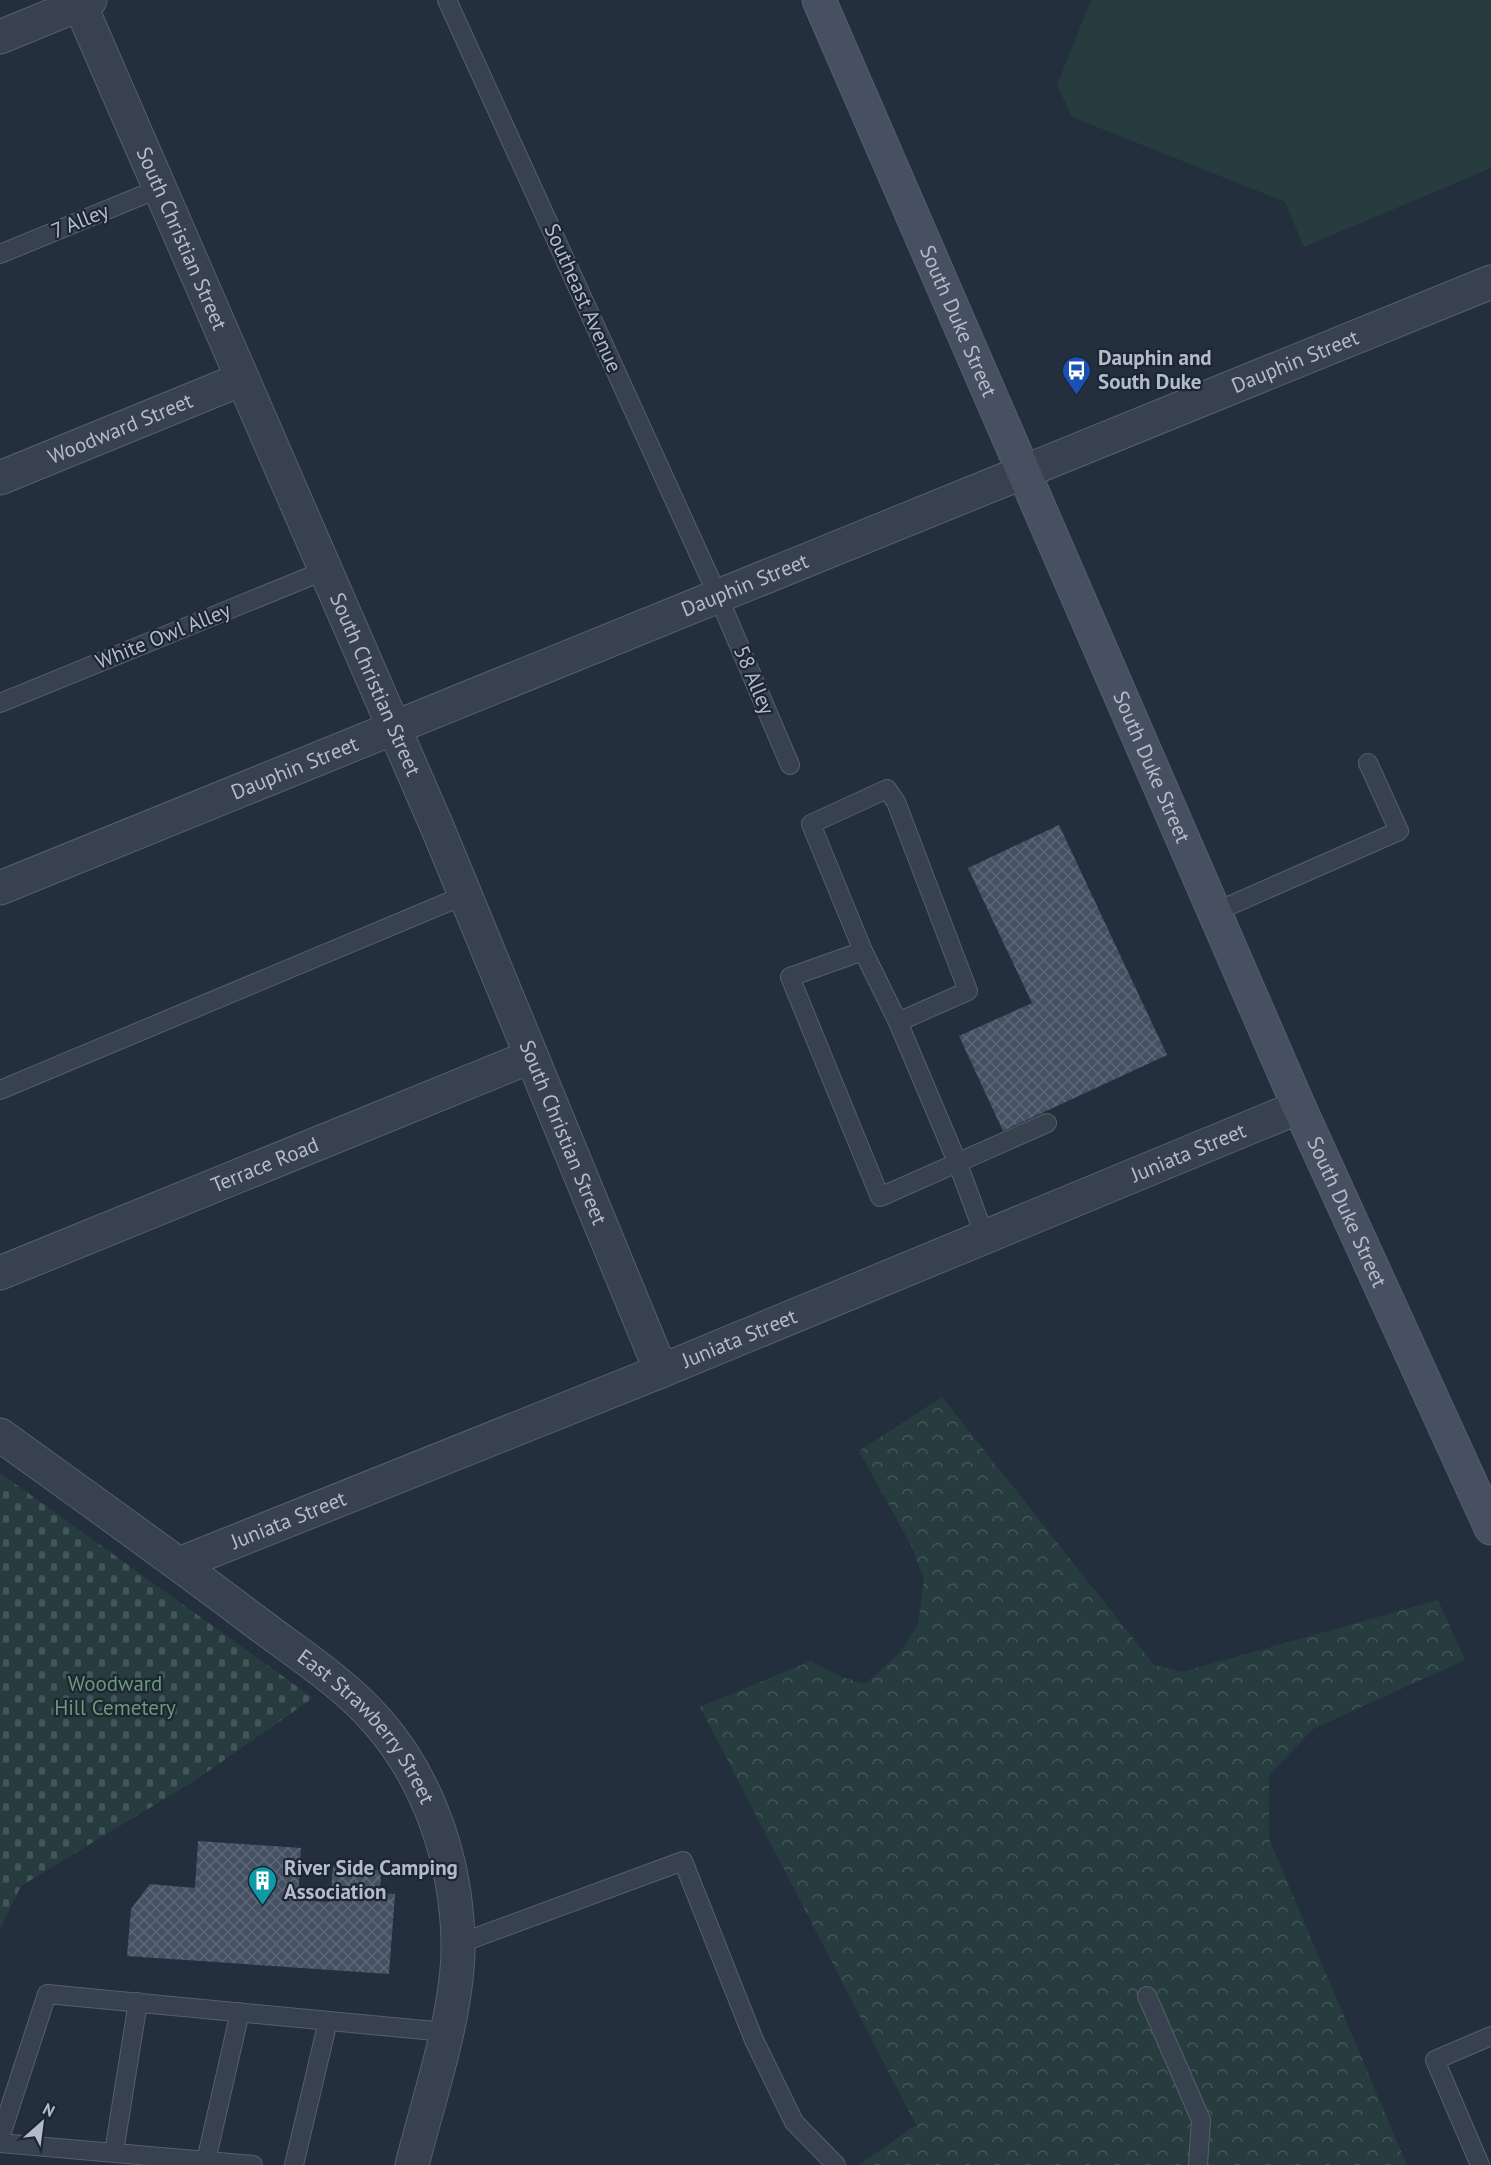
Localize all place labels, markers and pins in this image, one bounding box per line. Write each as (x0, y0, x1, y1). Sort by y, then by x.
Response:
place label: Dauphin and South Duke (1098, 344, 1212, 395)
bus stop icon: Dauphin and South Duke (1061, 354, 1093, 396)
place label: River Side Camping Association (284, 1854, 458, 1905)
building icon: River Side Camping Association (247, 1864, 279, 1906)

